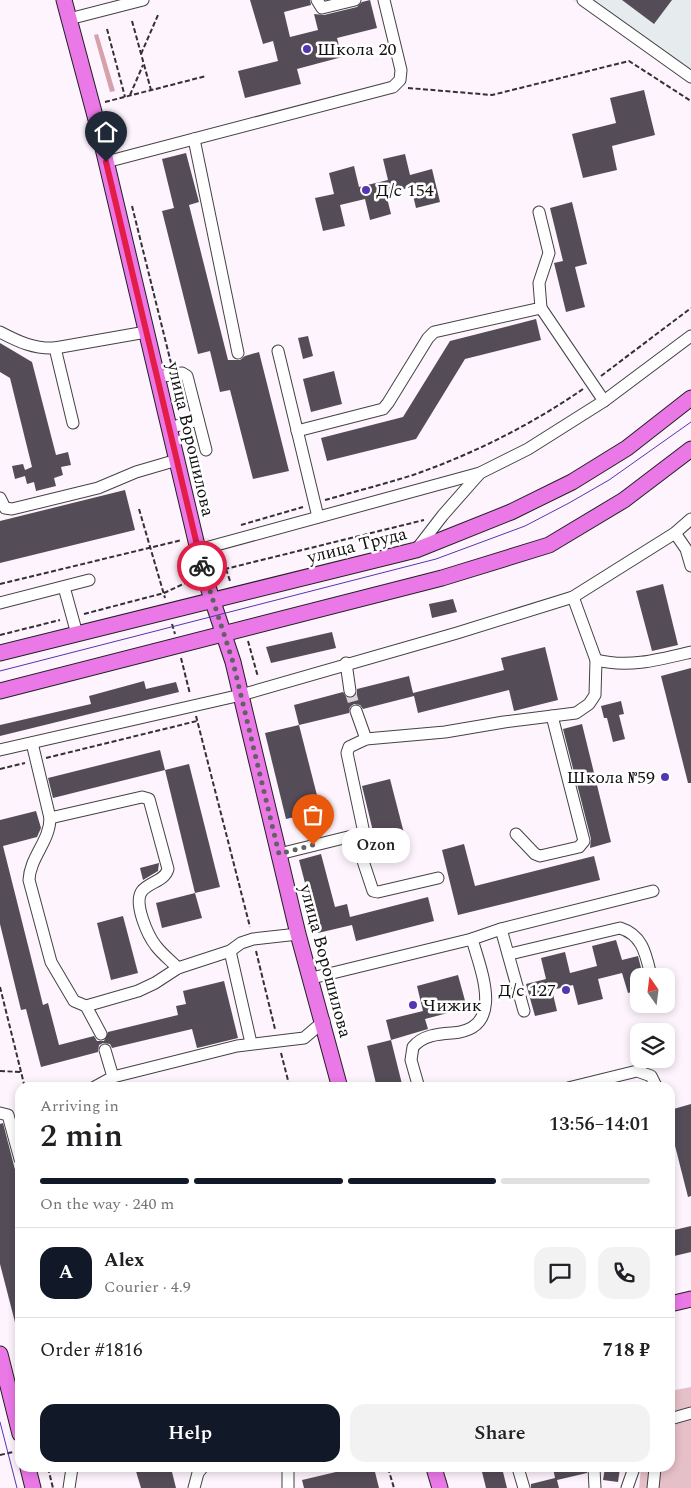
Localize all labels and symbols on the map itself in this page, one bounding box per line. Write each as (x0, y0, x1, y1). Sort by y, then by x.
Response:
place label: Школа 20 (317, 36, 396, 63)
marker: Школа 20 (301, 43, 313, 55)
pin (85, 111, 127, 162)
place label: Д/с 154 (376, 177, 434, 204)
marker: Д/с 154 (360, 184, 372, 196)
street label: улица Ворошилова (159, 358, 221, 519)
street label: улица Труда (304, 520, 410, 571)
courier (177, 541, 227, 591)
place label: Школа №59 (567, 764, 655, 791)
marker: Школа №59 (659, 771, 671, 783)
pin (292, 794, 334, 845)
callout: Ozon (343, 828, 410, 862)
street label: улица Ворошилова (292, 880, 359, 1041)
north arrow (630, 968, 675, 1012)
place label: Д/с 127 (498, 977, 556, 1004)
marker: Д/с 127 (560, 984, 572, 996)
place label: Чижик (423, 992, 482, 1019)
marker: Чижик (407, 999, 419, 1011)

